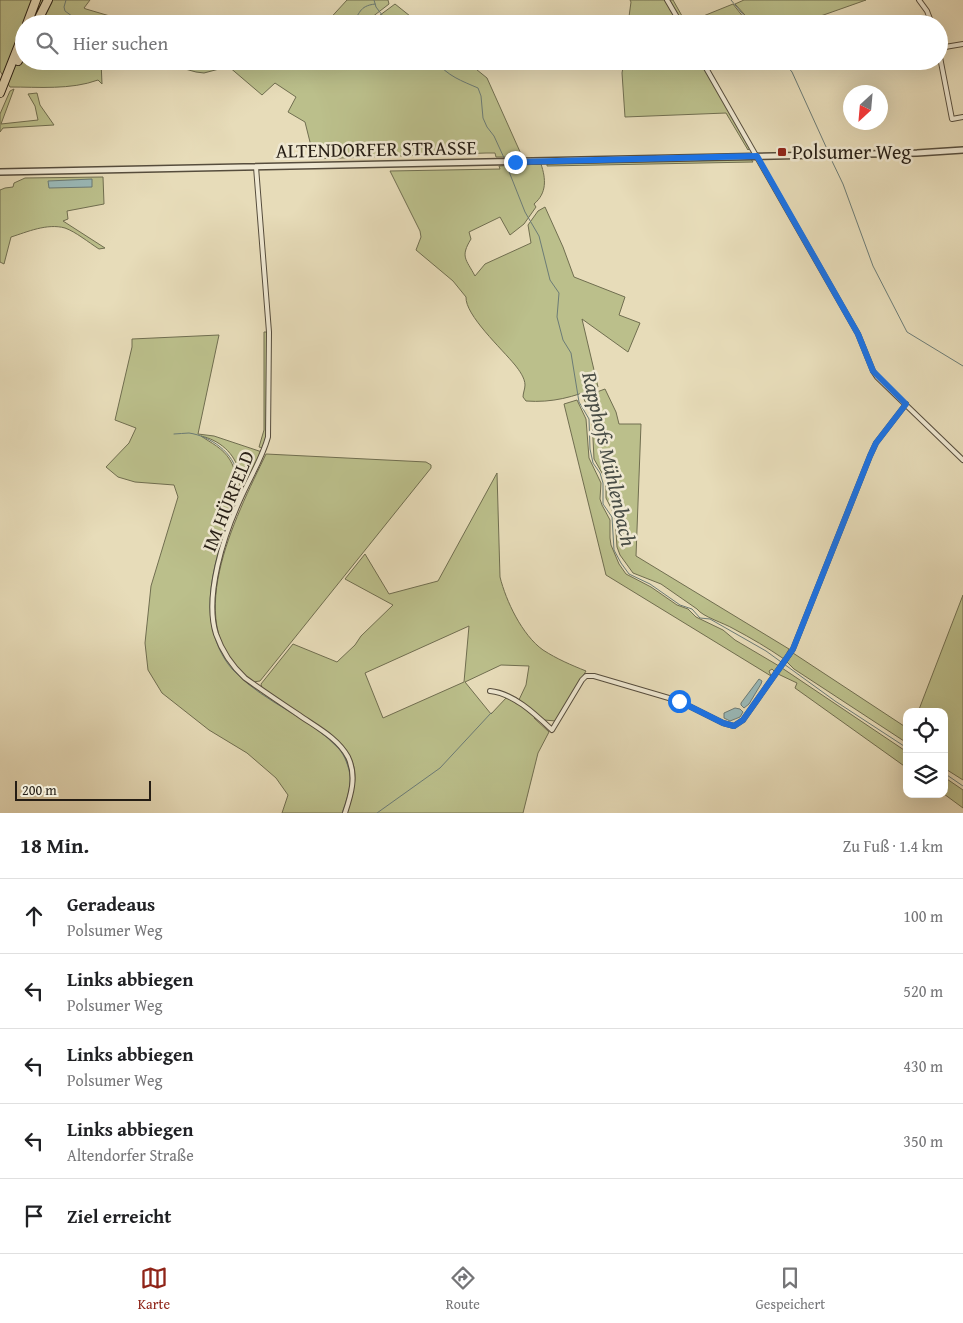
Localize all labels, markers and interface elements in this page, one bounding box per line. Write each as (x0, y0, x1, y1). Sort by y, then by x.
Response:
search box (15, 15, 948, 70)
icon: search (33, 29, 61, 57)
text: Hier suchen (73, 29, 168, 57)
north arrow (843, 85, 888, 130)
street label: ALTENDORFER STRASSE (275, 132, 477, 165)
place label: Polsumer Weg (792, 137, 911, 166)
marker: Polsumer Weg (776, 146, 788, 158)
route end (504, 151, 527, 174)
water label: Rapphofs Mühlenbach (574, 368, 645, 550)
street label: IM HÜRFELD (194, 446, 261, 556)
route start (668, 690, 691, 713)
map controls (903, 708, 948, 798)
button: locate (903, 708, 948, 753)
button: layers (903, 753, 948, 798)
scale bar (15, 778, 151, 801)
text: 200 m (22, 780, 57, 800)
text: 18 Min. (20, 830, 89, 861)
text: Zu Fuß · 1.4 km (843, 834, 943, 858)
text: Geradeaus (67, 890, 155, 918)
icon: ahead (20, 902, 48, 930)
text: 100 m (903, 904, 943, 928)
text: Polsumer Weg (67, 918, 162, 942)
text: Links abbiegen (67, 965, 193, 993)
icon: left (20, 977, 48, 1005)
text: 520 m (903, 979, 943, 1003)
text: Polsumer Weg (67, 993, 162, 1017)
text: Links abbiegen (67, 1040, 193, 1068)
icon: left (20, 1052, 48, 1080)
text: 430 m (903, 1054, 943, 1078)
text: Polsumer Weg (67, 1068, 162, 1092)
text: Links abbiegen (67, 1115, 193, 1143)
icon: left (20, 1127, 48, 1155)
text: 350 m (903, 1129, 943, 1153)
text: Altendorfer Straße (67, 1143, 194, 1167)
icon: arrive (20, 1202, 48, 1230)
text: Ziel erreicht (67, 1202, 171, 1230)
tab: Karte (138, 1264, 170, 1314)
tab: Route (446, 1264, 480, 1314)
tab: Gespeichert (756, 1264, 825, 1314)

